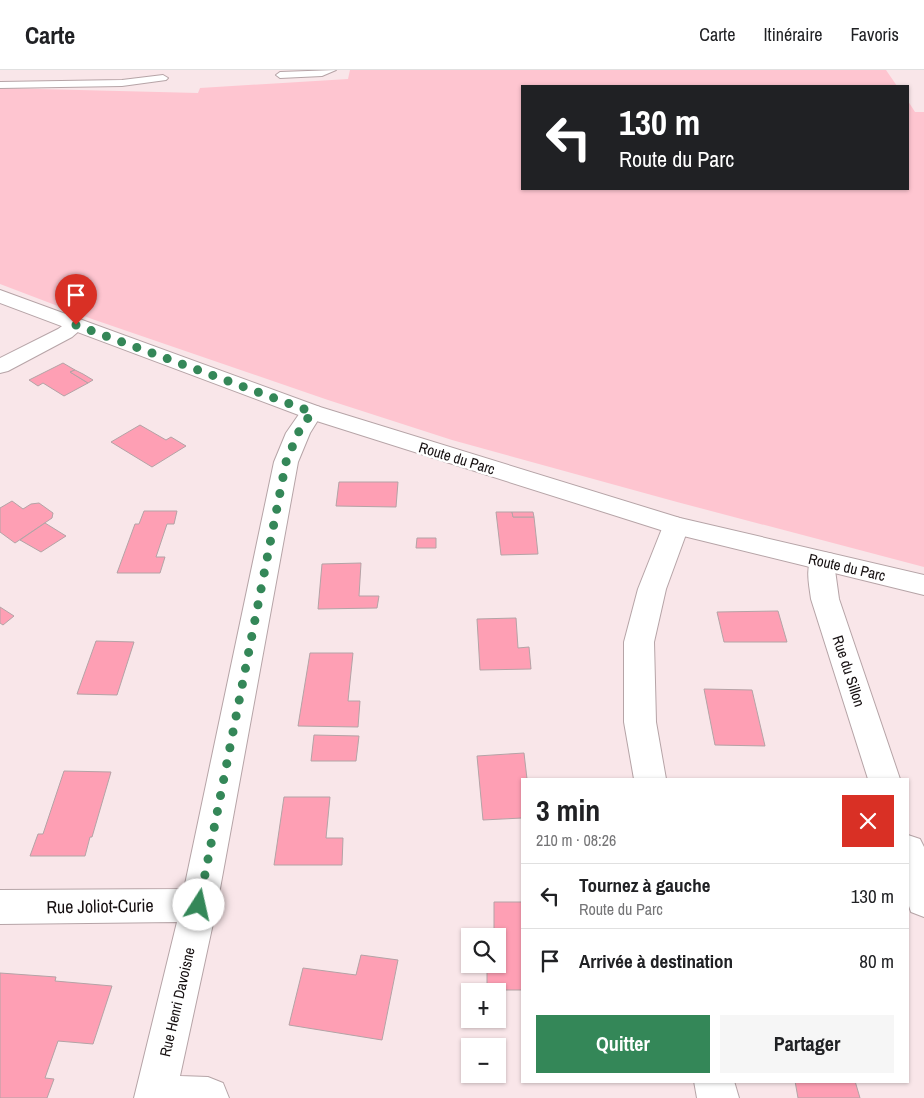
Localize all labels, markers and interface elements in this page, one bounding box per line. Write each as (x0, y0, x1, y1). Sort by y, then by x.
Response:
text: Carte (25, 19, 75, 51)
text: Carte (699, 22, 735, 47)
text: Itinéraire (763, 22, 823, 47)
text: Favoris (851, 22, 899, 47)
text: 130 m (619, 99, 700, 146)
icon: left (536, 105, 601, 170)
text: Route du Parc (619, 144, 734, 174)
pin (55, 274, 97, 325)
icon: arrive (62, 281, 90, 309)
street label: Route du Parc (416, 436, 498, 480)
street label: Route du Parc (806, 548, 888, 586)
street label: Rue du Sillon (828, 633, 870, 709)
text: 3 min (536, 790, 600, 830)
button: close (842, 795, 894, 847)
text: 210 m · 08:26 (536, 829, 616, 851)
text: Tournez à gauche (579, 872, 710, 898)
position arrow (172, 878, 224, 930)
icon: left (536, 882, 564, 910)
text: 130 m (851, 883, 894, 909)
street label: Rue Joliot-Curie (46, 893, 154, 919)
text: Route du Parc (579, 898, 663, 920)
map controls (461, 928, 506, 1083)
button: search (461, 928, 506, 973)
street label: Rue Henri Davoisne (154, 945, 200, 1059)
icon: arrive (536, 947, 564, 975)
text: Arrivée à destination (579, 948, 733, 974)
text: 80 m (859, 948, 894, 974)
button: + (461, 983, 506, 1028)
button: Quitter (536, 1015, 710, 1073)
button: Partager (720, 1015, 894, 1073)
button: − (461, 1038, 506, 1083)

